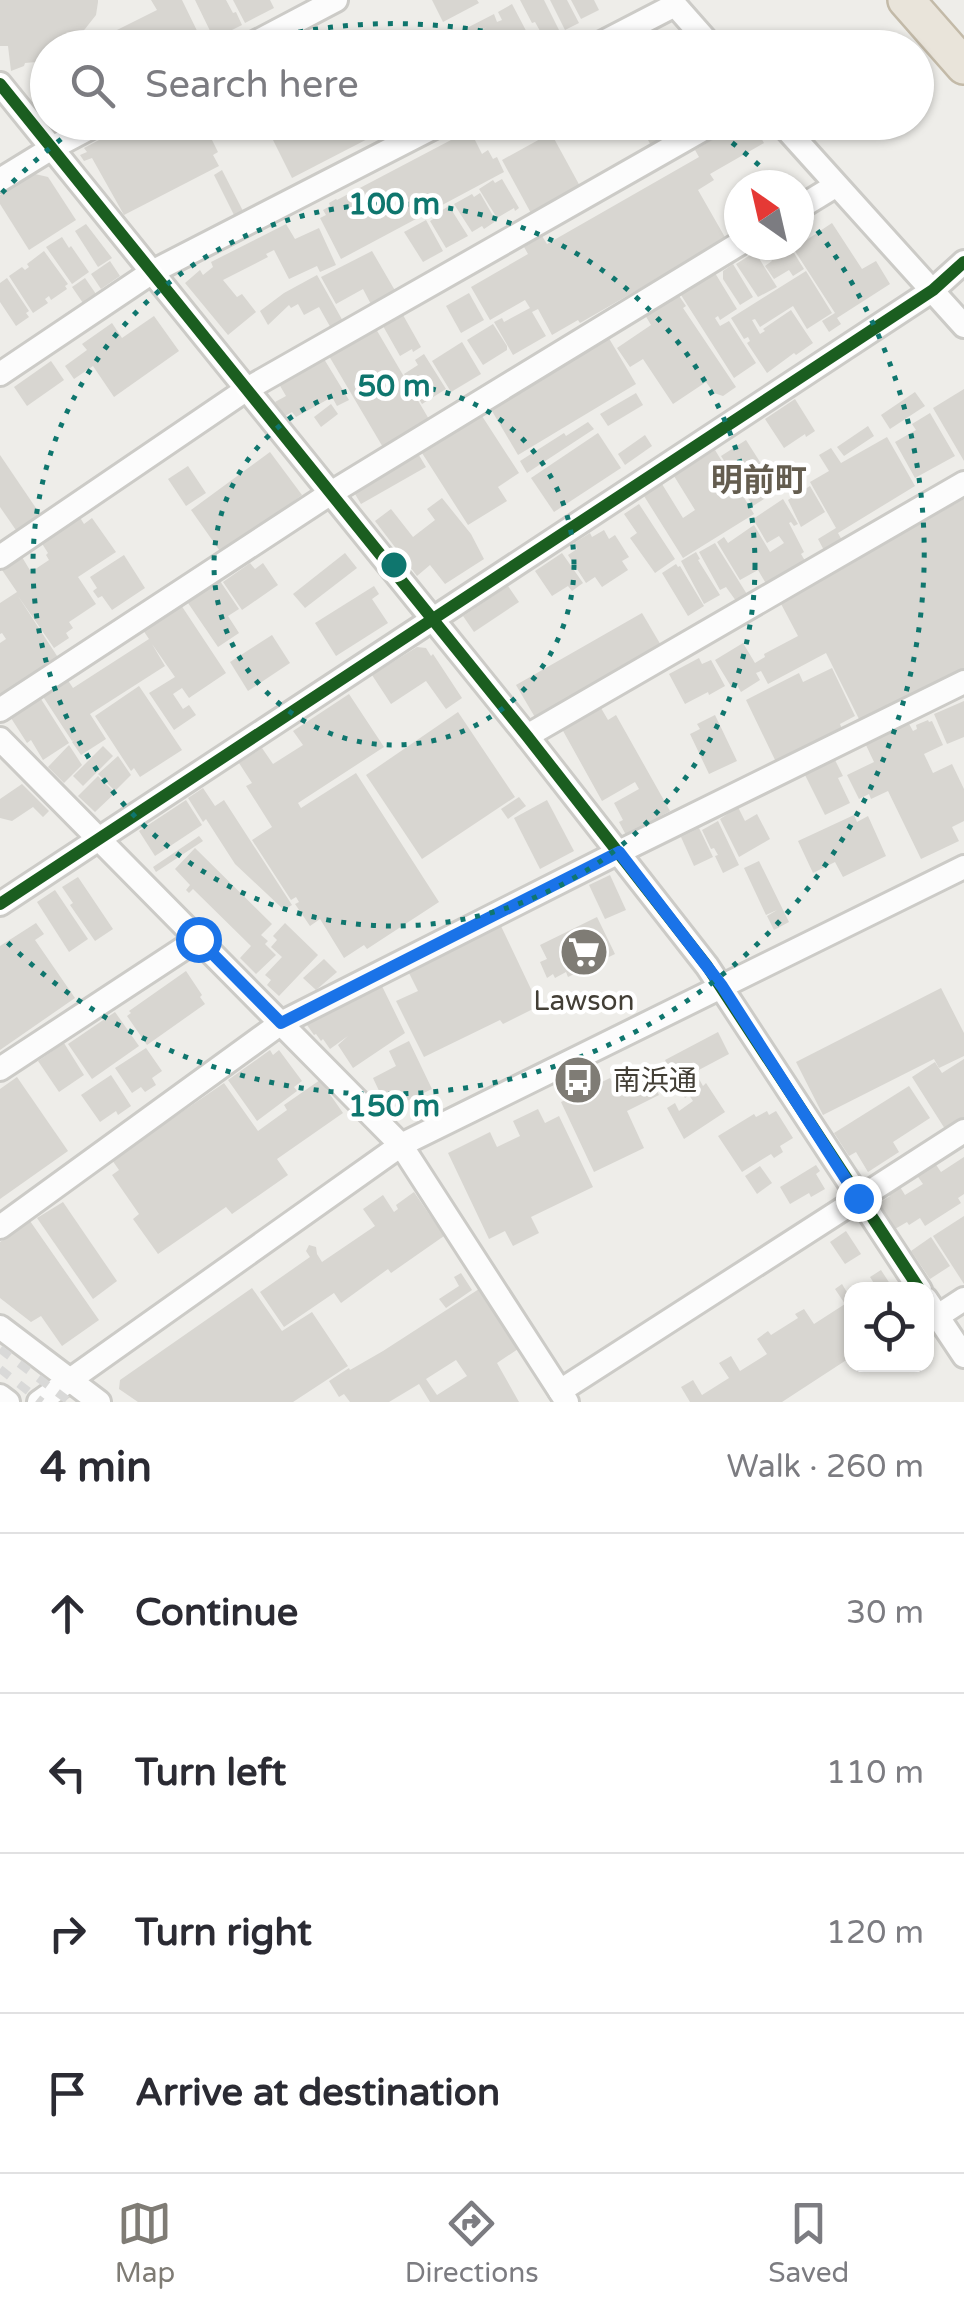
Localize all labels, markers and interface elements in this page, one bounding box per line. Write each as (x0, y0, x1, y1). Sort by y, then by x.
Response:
search box (30, 30, 934, 140)
icon: search (65, 58, 120, 113)
text: Search here (145, 62, 359, 108)
north arrow (724, 170, 814, 260)
text: 100 m (348, 186, 440, 223)
text: 50 m (357, 368, 431, 405)
district label: 明前町 (711, 462, 807, 500)
centre of rings (376, 547, 412, 583)
route start (176, 917, 222, 963)
supermarket icon: Lawson (558, 926, 610, 978)
place label: Lawson (533, 984, 635, 1018)
bus stop icon: 南浜通 (552, 1054, 604, 1106)
place label: 南浜通 (613, 1064, 697, 1098)
text: 150 m (348, 1088, 440, 1125)
route end (836, 1176, 882, 1222)
map controls (844, 1282, 934, 1372)
button: locate (844, 1282, 934, 1372)
text: 4 min (40, 1442, 152, 1493)
text: Walk · 260 m (727, 1448, 924, 1486)
icon: ahead (40, 1586, 95, 1641)
text: Continue (135, 1590, 298, 1636)
text: 30 m (846, 1594, 924, 1632)
icon: left (40, 1746, 95, 1801)
text: Turn left (135, 1750, 286, 1796)
text: 110 m (826, 1754, 924, 1792)
icon: right (40, 1906, 95, 1961)
text: Turn right (135, 1910, 312, 1956)
text: 120 m (826, 1914, 924, 1952)
icon: arrive (40, 2066, 95, 2121)
text: Arrive at destination (135, 2070, 500, 2116)
tab: Map (115, 2196, 175, 2290)
tab: Directions (405, 2196, 539, 2290)
tab: Saved (768, 2196, 849, 2290)

